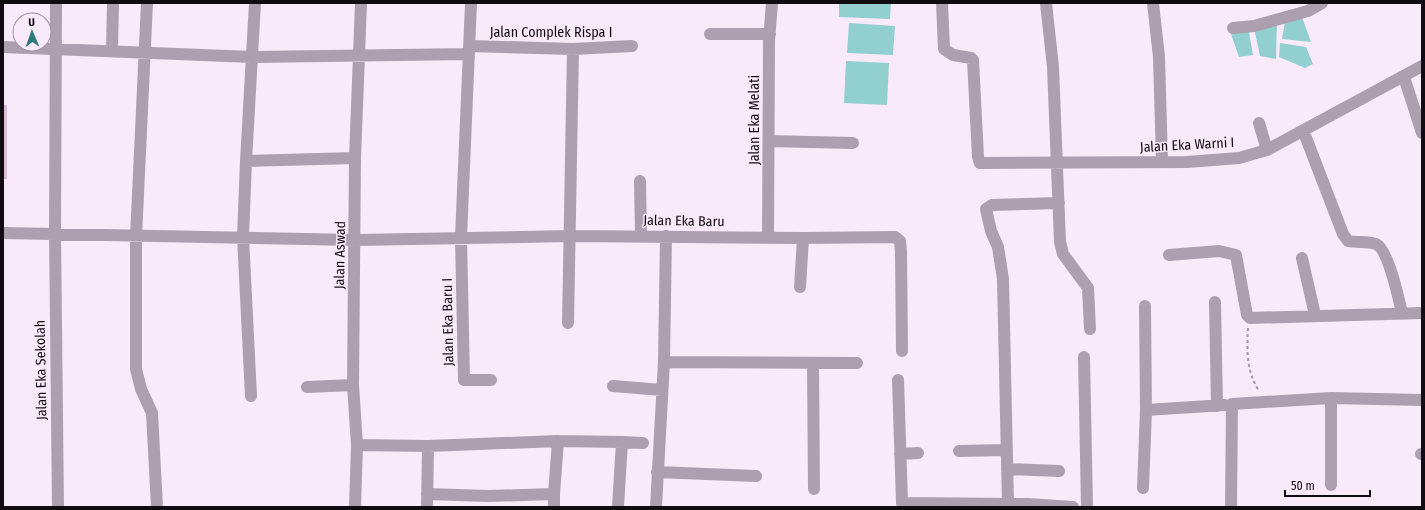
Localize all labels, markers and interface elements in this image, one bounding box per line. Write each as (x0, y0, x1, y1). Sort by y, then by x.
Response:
north arrow (12, 12, 52, 52)
text: U (28, 16, 35, 29)
street label: Jalan Complek Rispa I (490, 24, 612, 41)
street label: Jalan Eka Melati (746, 75, 763, 165)
street label: Jalan Eka Warni I (1139, 134, 1235, 156)
street label: Jalan Eka Baru (643, 212, 725, 230)
street label: Jalan Aswad (331, 221, 349, 289)
street label: Jalan Eka Baru I (439, 278, 457, 366)
street label: Jalan Eka Sekolah (32, 320, 50, 420)
scale bar (1285, 472, 1370, 498)
text: 50 m (1291, 479, 1315, 493)

